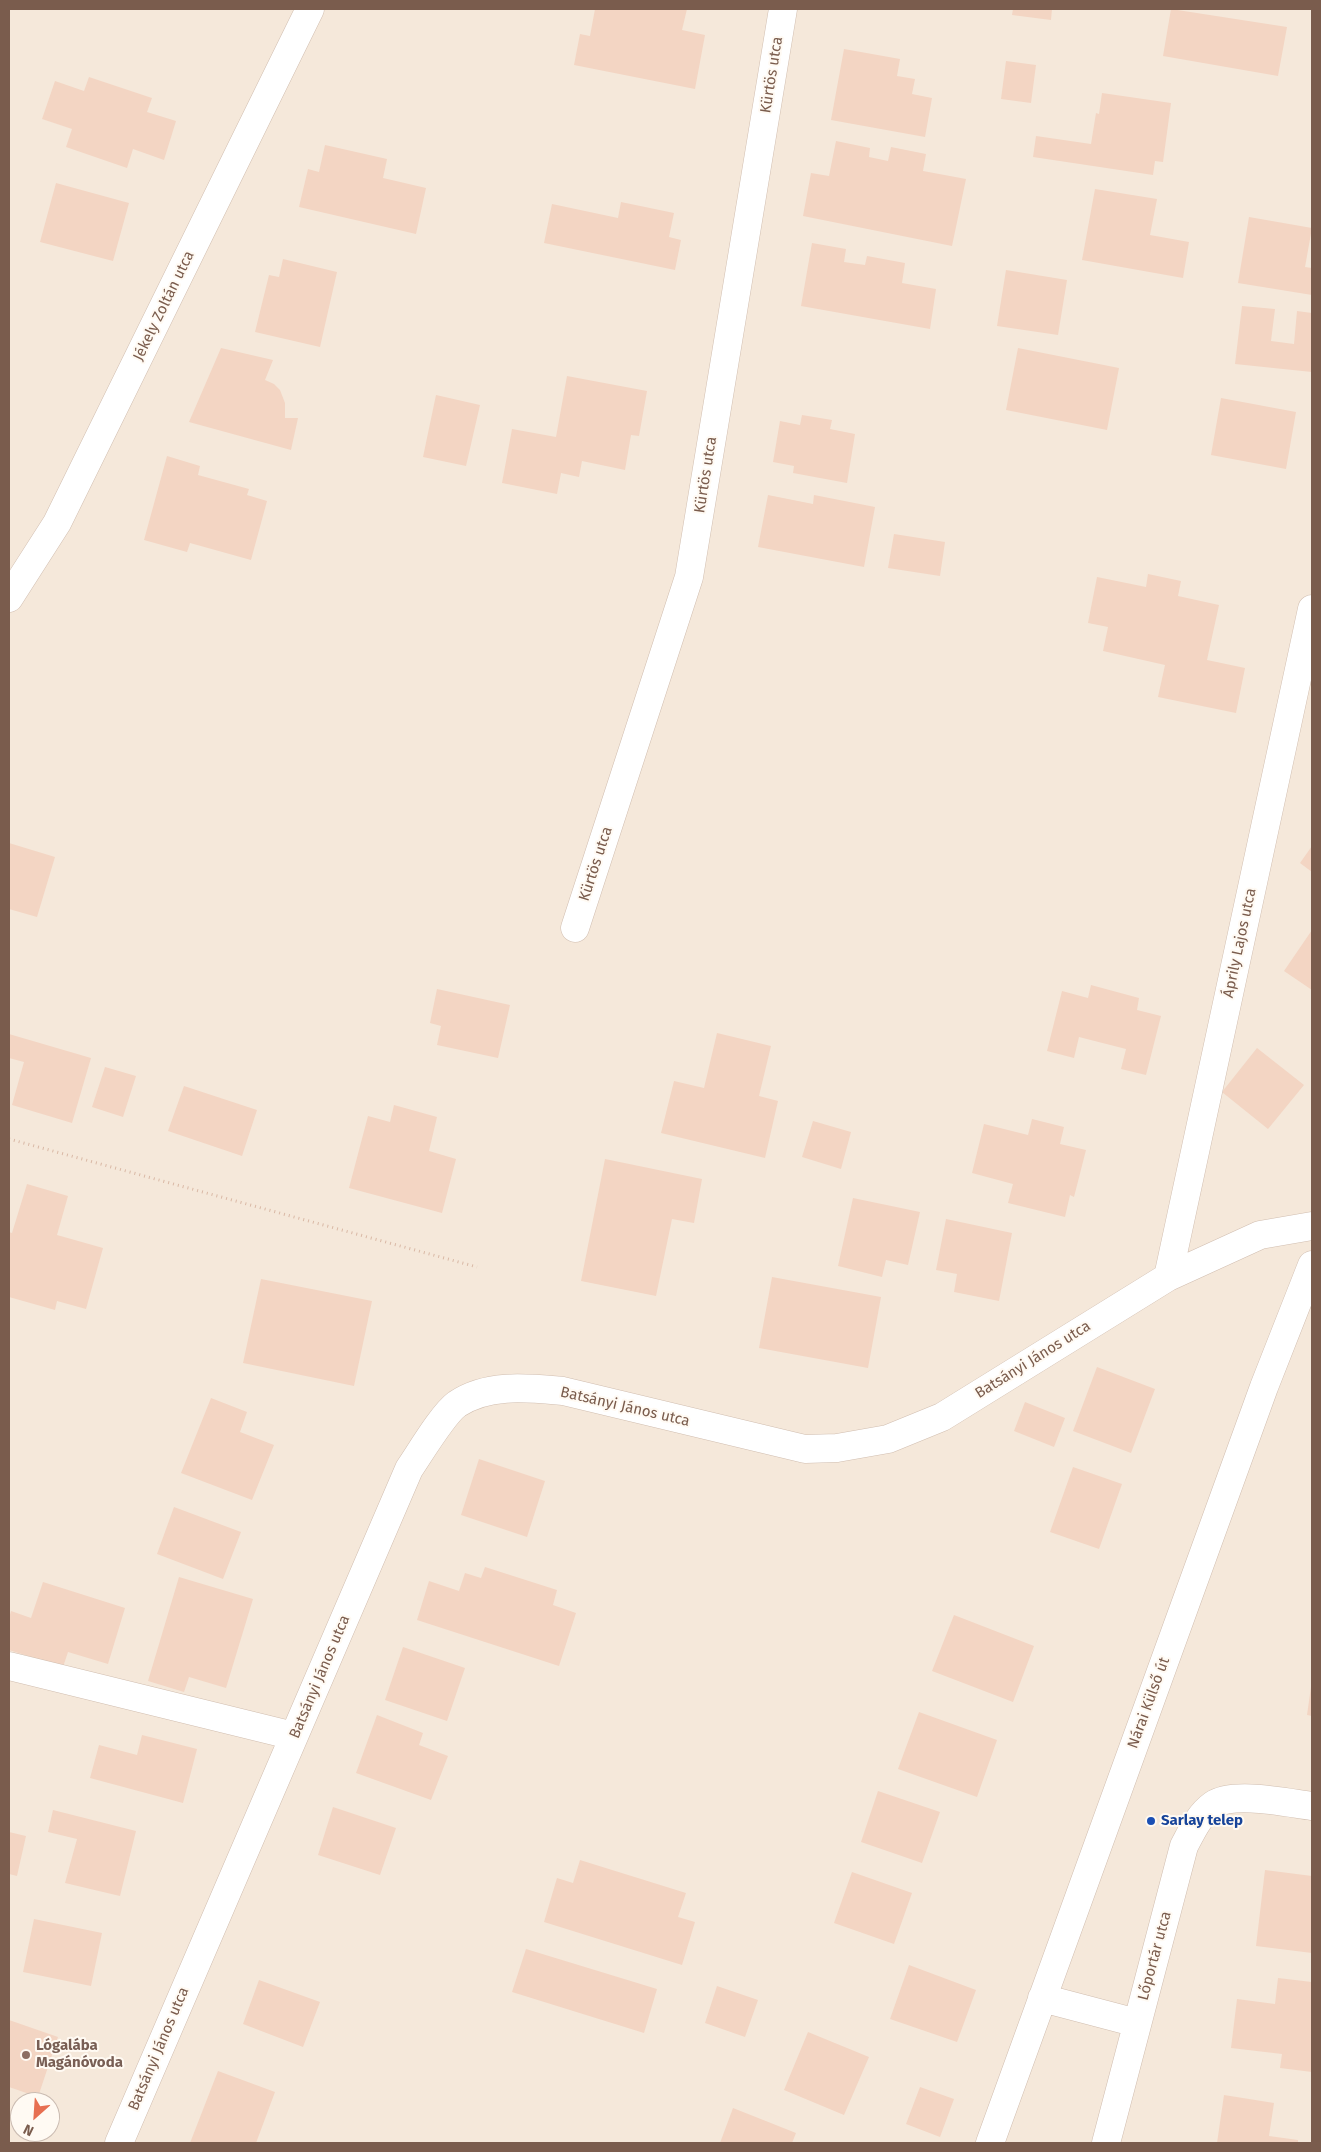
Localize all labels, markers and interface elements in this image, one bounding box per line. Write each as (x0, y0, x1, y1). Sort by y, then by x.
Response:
street label: Kürtös utca (757, 35, 787, 115)
street label: Jékely Zoltán utca (130, 248, 198, 364)
street label: Kürtös utca (691, 435, 721, 515)
street label: Kürtös utca (576, 824, 616, 904)
street label: Áprily Lajos utca (1220, 887, 1260, 999)
street label: Batsányi János utca (972, 1317, 1094, 1403)
street label: Batsányi János utca (558, 1383, 692, 1431)
street label: Batsányi János utca (286, 1613, 354, 1741)
street label: Nárai Külső út (1124, 1655, 1174, 1751)
place label: Sarlay telep (1161, 1812, 1243, 1830)
marker: Sarlay telep (1145, 1815, 1157, 1827)
street label: Lőportár utca (1134, 1909, 1176, 2003)
street label: Batsányi János utca (125, 1985, 193, 2113)
place label: Lógalába Magánóvoda (36, 2037, 123, 2072)
marker: Lógalába Magánóvoda (20, 2049, 32, 2061)
north arrow (10, 2092, 60, 2142)
text: N (21, 2120, 37, 2140)

